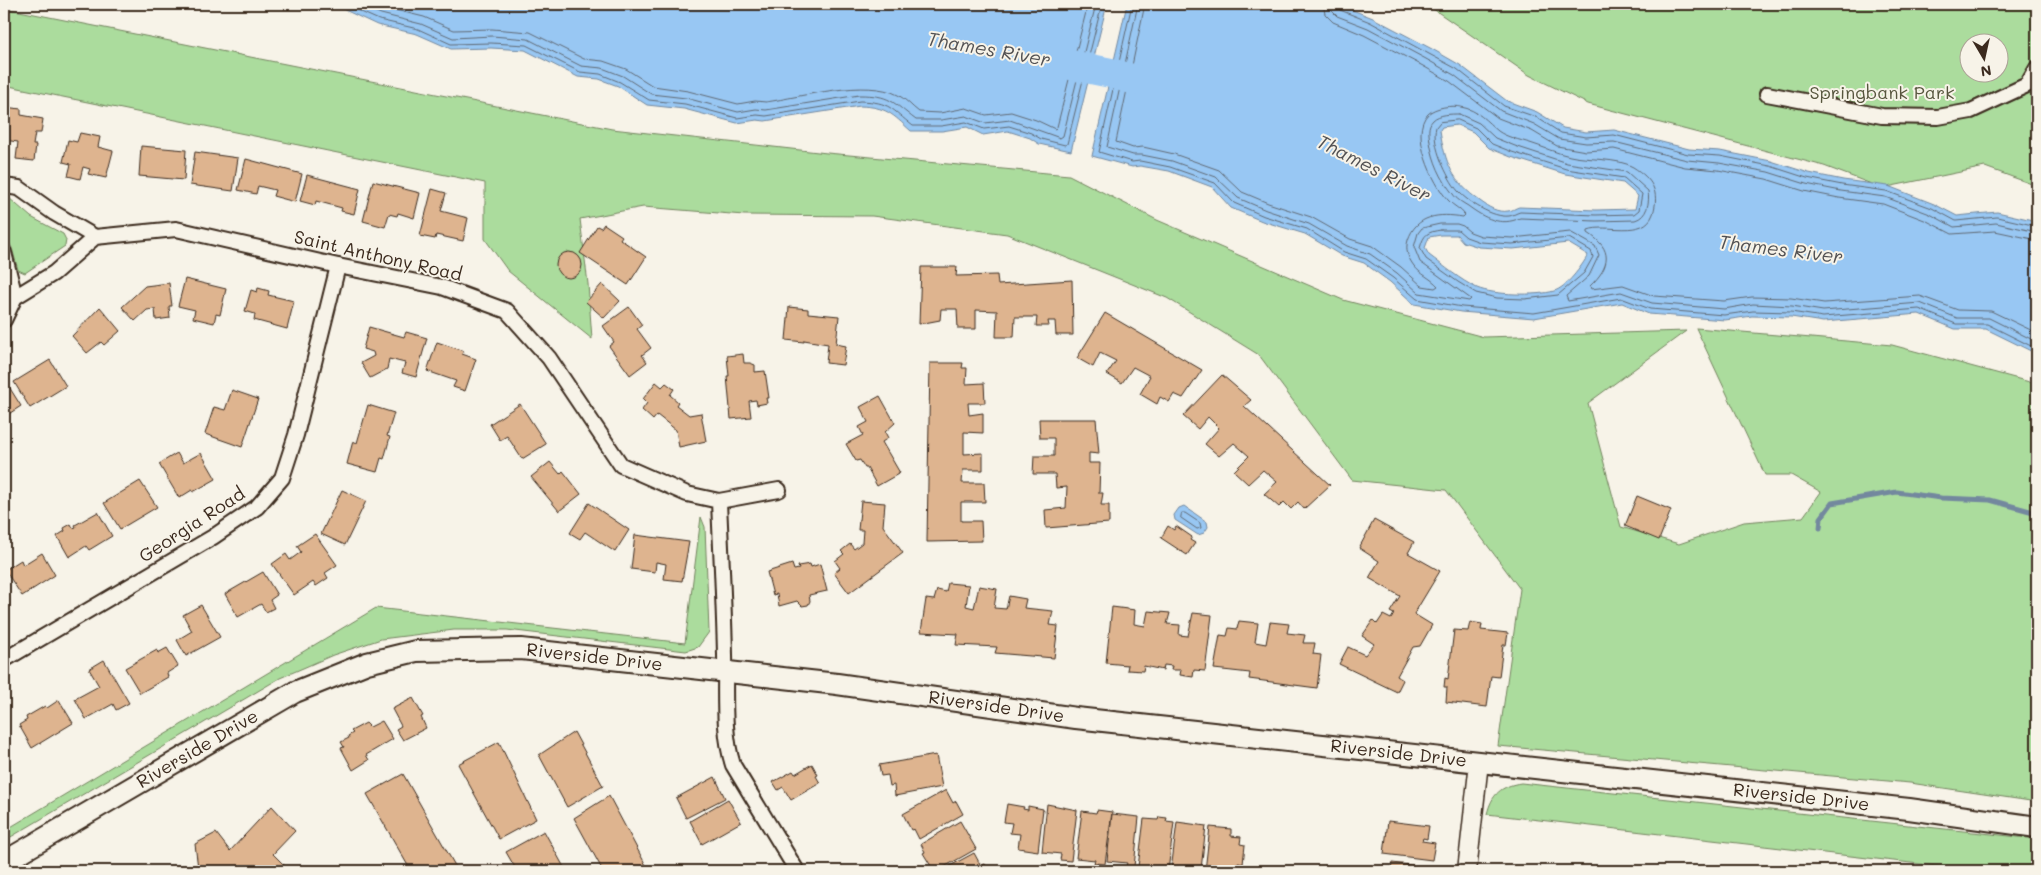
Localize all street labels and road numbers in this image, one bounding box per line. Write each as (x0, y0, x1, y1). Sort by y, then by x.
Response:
street label: Saint Anthony Road (292, 224, 465, 286)
street label: Georgia Road (134, 481, 249, 567)
street label: Riverside Drive (525, 637, 664, 676)
street label: Riverside Drive (927, 684, 1066, 727)
street label: Riverside Drive (132, 703, 262, 793)
street label: Riverside Drive (1329, 733, 1468, 772)
street label: Riverside Drive (1732, 777, 1871, 816)

